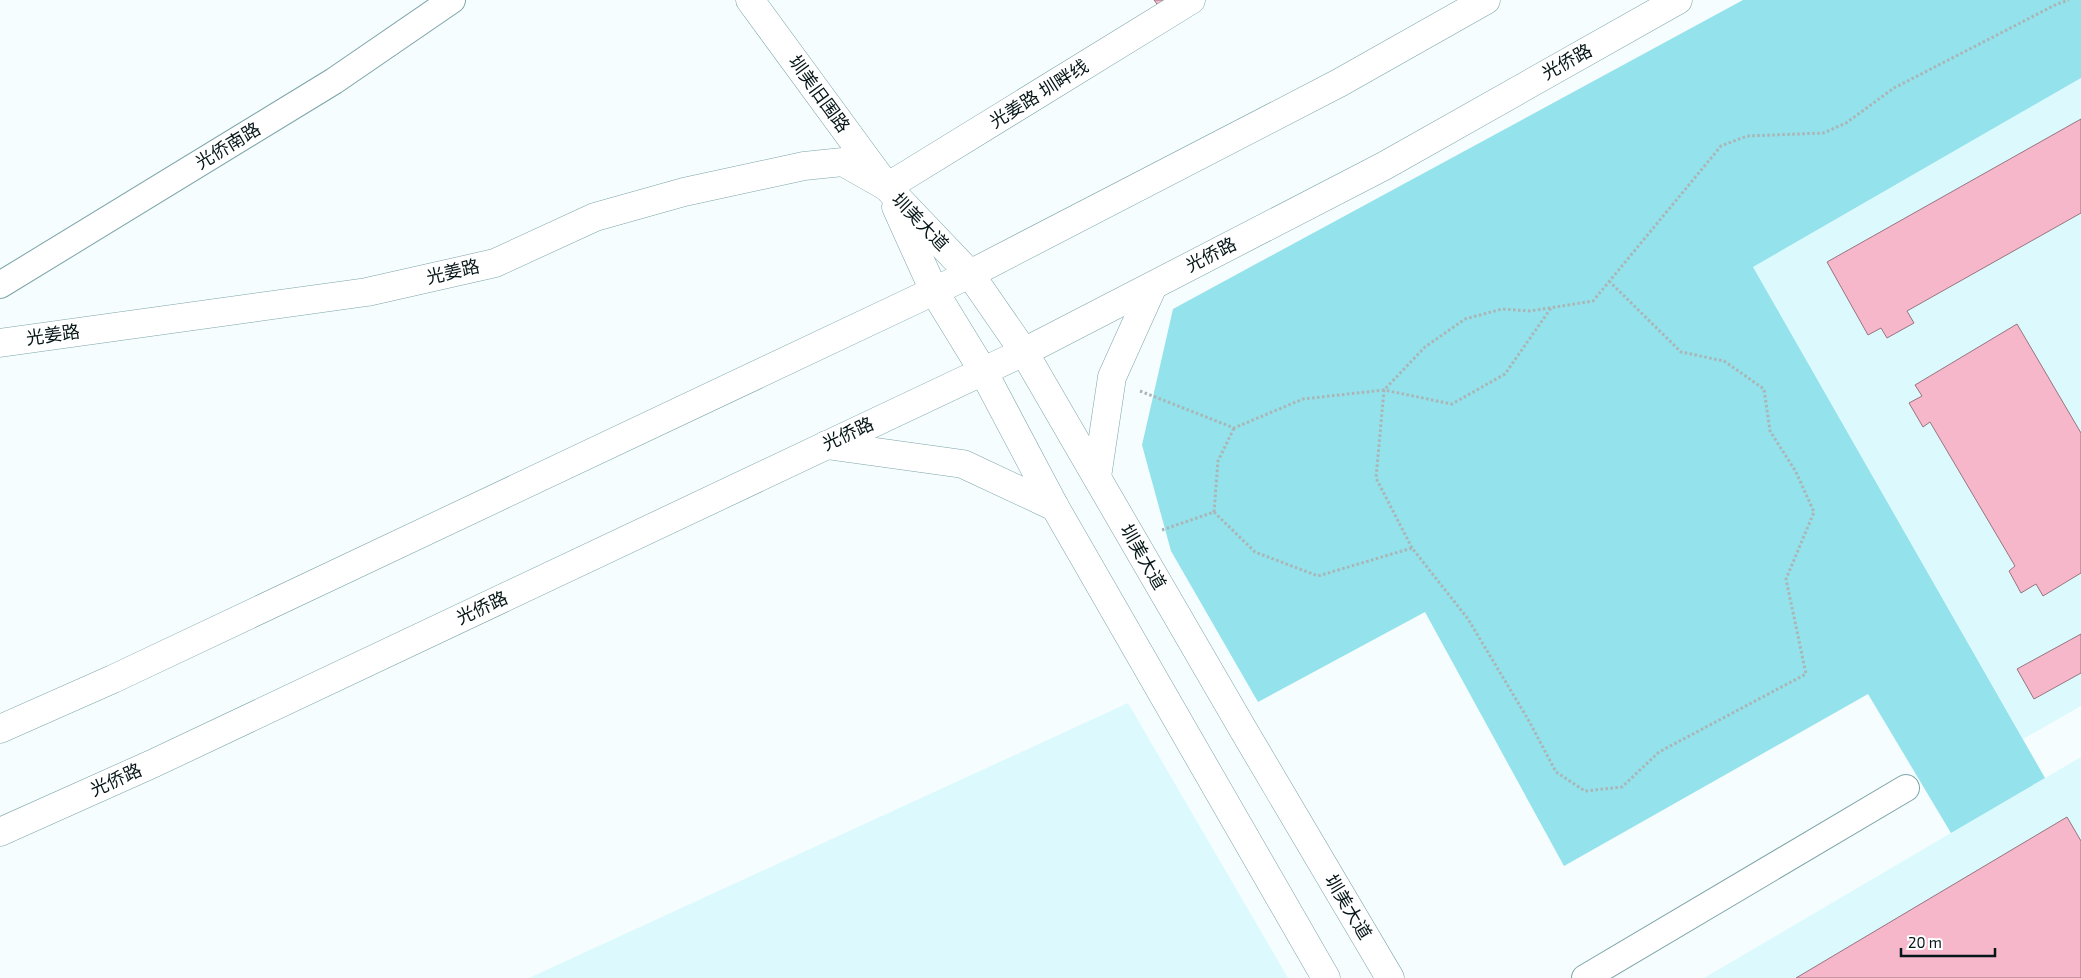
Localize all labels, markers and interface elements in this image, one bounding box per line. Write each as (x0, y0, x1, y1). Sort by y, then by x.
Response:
street label: 光侨路 (1538, 38, 1595, 84)
street label: 圳美旧围路 (784, 51, 855, 136)
street label: 光姜路 圳畔线 (985, 54, 1092, 132)
street label: 光侨南路 (191, 117, 264, 173)
street label: 圳美大道 (888, 188, 954, 255)
street label: 光侨路 (1181, 232, 1240, 276)
street label: 光姜路 (424, 254, 482, 288)
street label: 光姜路 (25, 319, 81, 349)
street label: 光侨路 (818, 412, 877, 454)
street label: 圳美大道 (1116, 520, 1171, 593)
street label: 光侨路 (452, 586, 511, 628)
street label: 光侨路 (86, 758, 145, 800)
street label: 圳美大道 (1321, 870, 1377, 943)
scale bar (1901, 926, 1995, 958)
text: 20 m (1908, 933, 1942, 951)

